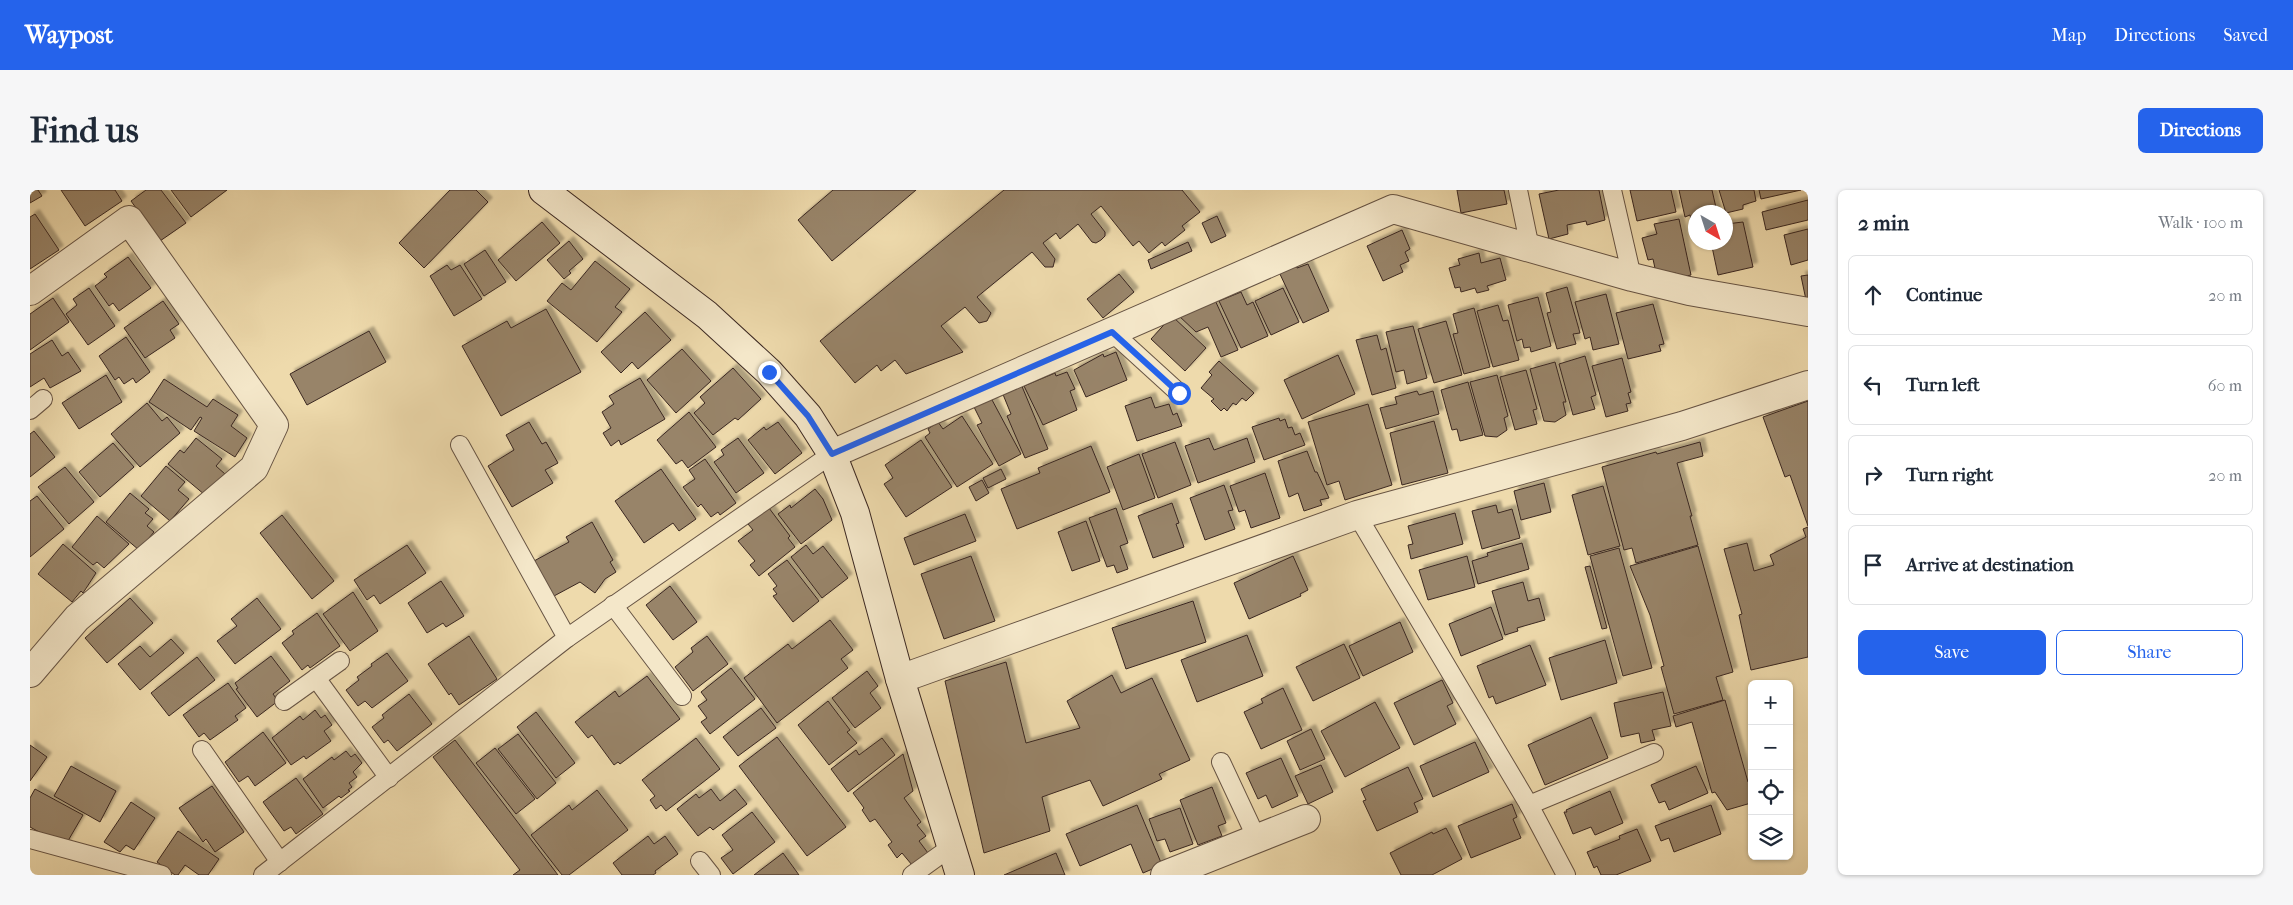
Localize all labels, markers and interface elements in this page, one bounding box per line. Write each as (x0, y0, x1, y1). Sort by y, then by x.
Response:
text: Waypost (25, 21, 113, 49)
text: Map (2052, 25, 2086, 46)
text: Directions (2114, 25, 2195, 46)
text: Saved (2223, 25, 2268, 46)
button: Directions (2138, 108, 2263, 153)
text: Find us (30, 110, 139, 151)
north arrow (1688, 205, 1733, 250)
text: 2 min (1858, 211, 1909, 235)
text: Walk · 100 m (2158, 213, 2243, 232)
icon: ahead (1859, 281, 1887, 309)
text: Continue (1906, 284, 1982, 306)
text: 20 m (2208, 286, 2242, 305)
route end (758, 361, 781, 384)
icon: left (1859, 371, 1887, 399)
text: Turn left (1906, 374, 1980, 396)
text: 60 m (2208, 376, 2242, 395)
route start (1168, 382, 1191, 405)
icon: right (1859, 461, 1887, 489)
text: Turn right (1906, 464, 1993, 486)
text: 20 m (2208, 466, 2242, 485)
icon: arrive (1859, 551, 1887, 579)
text: Arrive at destination (1906, 554, 2074, 576)
button: Save (1858, 630, 2046, 675)
button: Share (2056, 630, 2243, 675)
map controls (1748, 680, 1793, 860)
button: + (1748, 680, 1793, 725)
button: − (1748, 725, 1793, 770)
button: locate (1748, 770, 1793, 815)
button: layers (1748, 815, 1793, 860)

